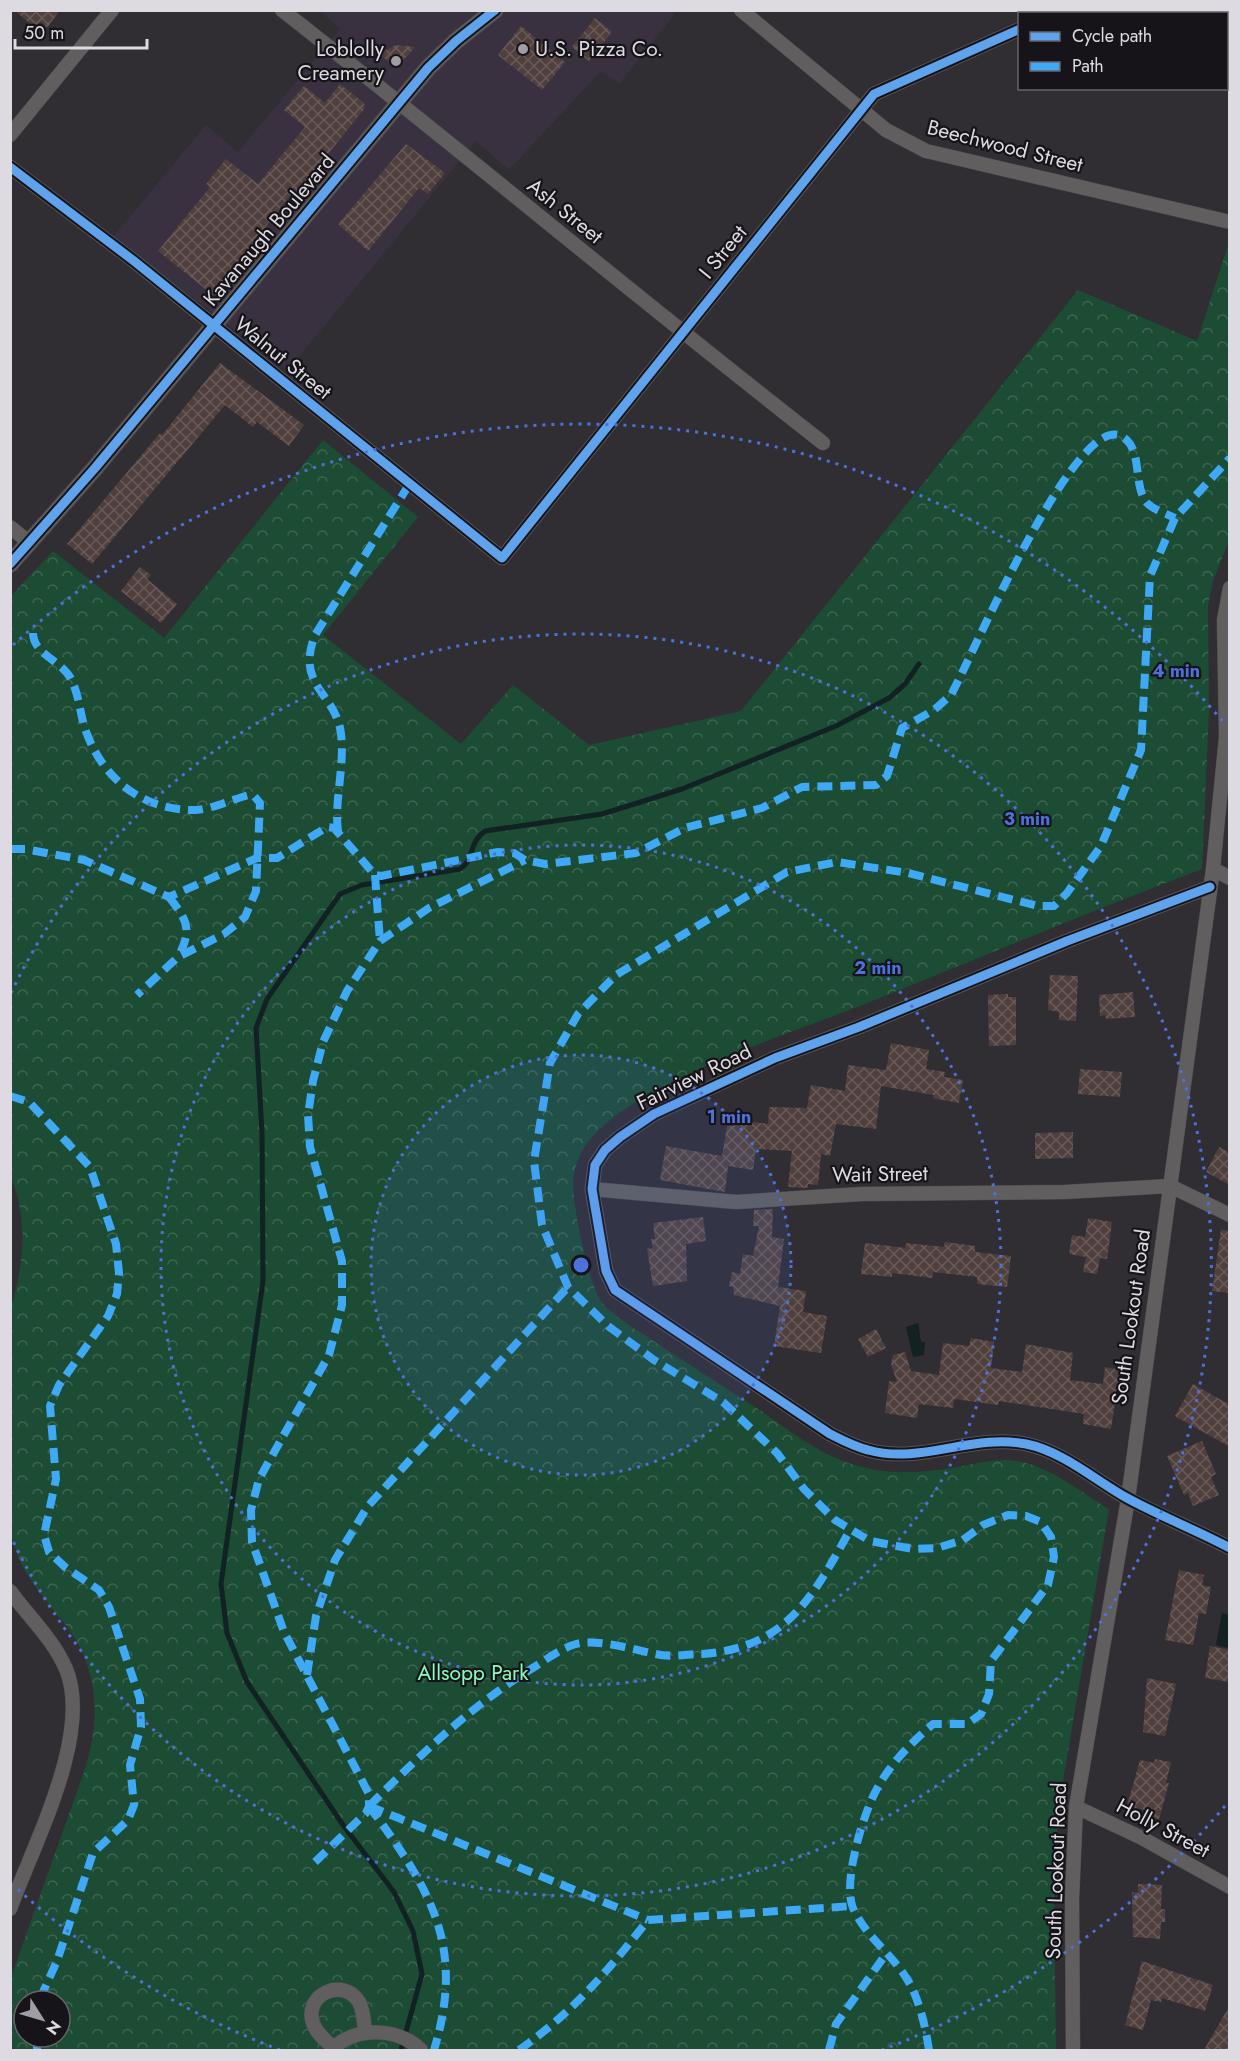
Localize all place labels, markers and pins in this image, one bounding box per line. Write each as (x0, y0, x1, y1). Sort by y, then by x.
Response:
place label: Loblolly Creamery (298, 34, 385, 88)
place label: U.S. Pizza Co. (535, 34, 663, 64)
marker: U.S. Pizza Co. (516, 42, 530, 56)
marker: Loblolly Creamery (389, 54, 403, 68)
centre of rings (571, 1255, 591, 1275)

